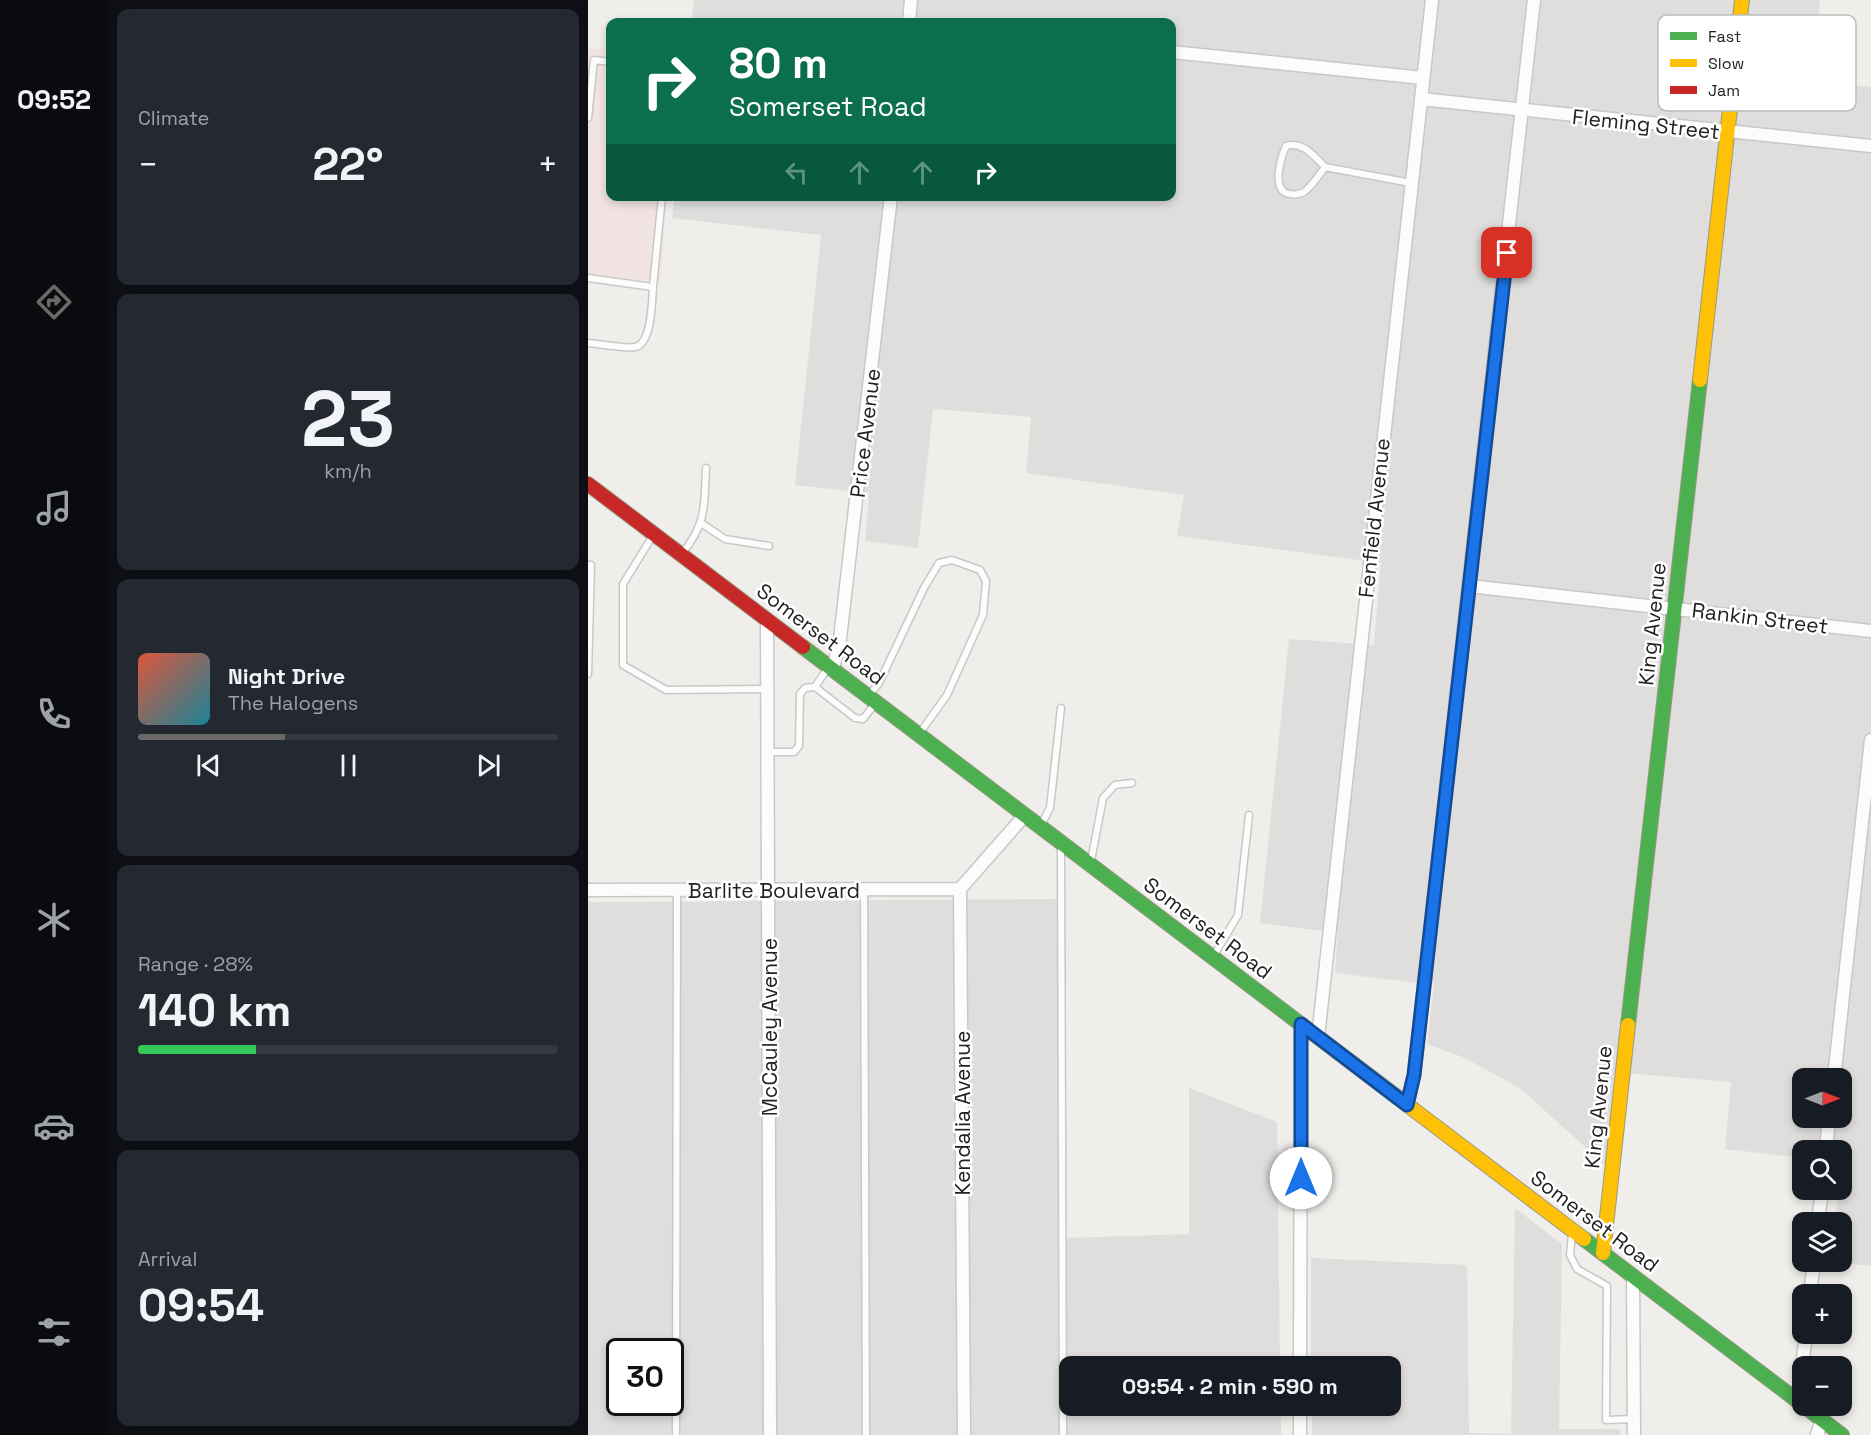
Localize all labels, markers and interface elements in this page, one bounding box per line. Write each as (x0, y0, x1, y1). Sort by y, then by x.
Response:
legend (1658, 15, 1856, 111)
text: Fast (1708, 26, 1741, 47)
text: 80 m (729, 37, 828, 90)
icon: right (630, 42, 708, 120)
text: Slow (1708, 53, 1744, 74)
text: Jam (1708, 80, 1740, 101)
text: 09:52 (17, 82, 91, 117)
text: Somerset Road (729, 89, 927, 124)
street label: Fleming Street (1571, 103, 1721, 145)
text: Climate (138, 105, 209, 131)
text: 22° (312, 136, 384, 193)
text: − (138, 144, 158, 186)
text: + (538, 144, 558, 186)
icon: left (780, 156, 813, 189)
icon: ahead (843, 156, 876, 189)
icon: ahead (906, 156, 939, 189)
icon: right (969, 156, 1002, 189)
pin (1481, 227, 1532, 278)
icon: arrive (1490, 236, 1523, 269)
icon: directions (33, 281, 75, 323)
street label: Price Avenue (844, 367, 886, 499)
text: 23 (301, 369, 395, 469)
street label: Fenfield Avenue (1352, 437, 1396, 599)
text: km/h (324, 458, 372, 484)
icon: music (33, 487, 75, 529)
street label: King Avenue (1632, 561, 1672, 687)
street label: Somerset Road (751, 577, 891, 691)
street label: Rankin Street (1690, 596, 1830, 640)
text: Night Drive (228, 662, 345, 690)
text: The Halogens (228, 690, 358, 716)
icon: phone (33, 693, 75, 735)
icon: previous (192, 749, 225, 782)
icon: pause (332, 749, 365, 782)
icon: next (472, 749, 505, 782)
street label: Somerset Road (1138, 871, 1278, 985)
street label: Barlite Boulevard (688, 877, 860, 904)
icon: climate (33, 899, 75, 941)
street label: McCauley Avenue (756, 938, 783, 1116)
text: Range · 28% (138, 951, 253, 977)
text: 140 km (138, 982, 291, 1039)
street label: Kendalia Avenue (949, 1031, 976, 1195)
street label: King Avenue (1578, 1044, 1618, 1170)
north arrow (1792, 1068, 1852, 1128)
map controls (1792, 1068, 1852, 1416)
icon: car (33, 1105, 75, 1147)
button: search (1792, 1140, 1852, 1200)
position arrow (1269, 1146, 1333, 1210)
street label: Somerset Road (1525, 1164, 1665, 1278)
button: layers (1792, 1212, 1852, 1272)
text: Arrival (138, 1246, 197, 1272)
text: 09:54 (138, 1277, 264, 1334)
button: + (1792, 1284, 1852, 1344)
icon: filters (33, 1311, 75, 1353)
speed limit sign: 30 (606, 1338, 684, 1416)
button: − (1792, 1356, 1852, 1416)
text: 09:54 · 2 min · 590 m (1122, 1372, 1338, 1400)

